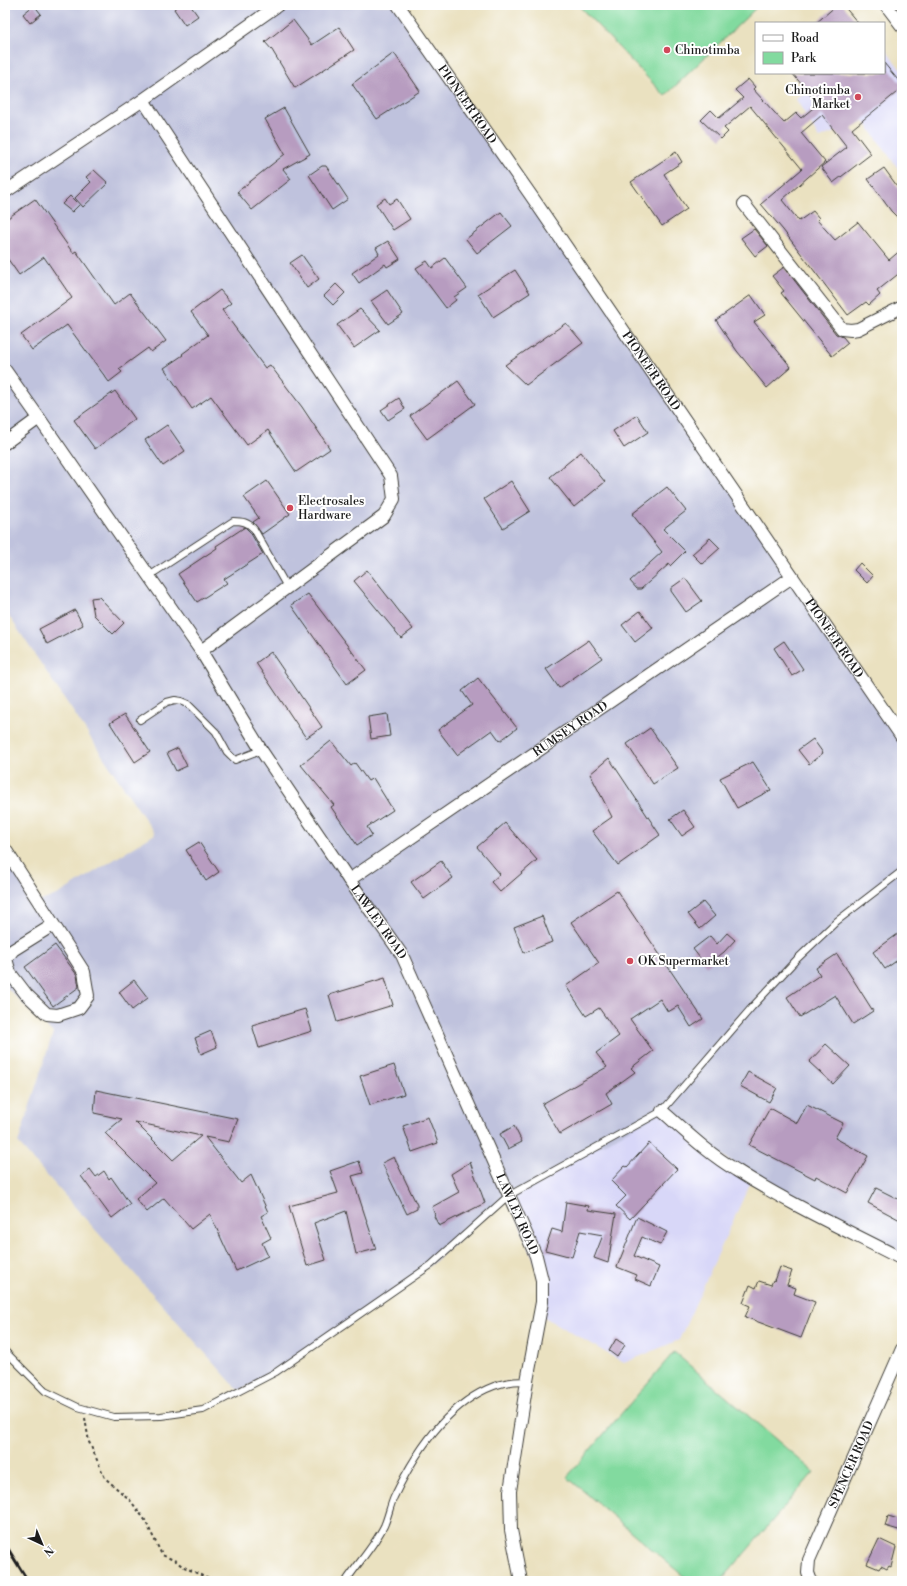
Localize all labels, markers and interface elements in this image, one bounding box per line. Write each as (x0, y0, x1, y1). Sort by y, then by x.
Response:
legend (755, 22, 885, 74)
text: Road (791, 31, 819, 46)
place label: Chinotimba (675, 43, 741, 58)
marker: Chinotimba (662, 45, 672, 55)
text: Park (791, 51, 817, 66)
street label: PIONEER ROAD (435, 62, 500, 147)
place label: Chinotimba Market (785, 83, 851, 112)
marker: Chinotimba Market (853, 92, 863, 102)
street label: PIONEER ROAD (619, 328, 684, 413)
place label: Electrosales Hardware (298, 494, 364, 523)
marker: Electrosales Hardware (285, 503, 295, 513)
street label: PIONEER ROAD (802, 596, 867, 681)
street label: RUMSEY ROAD (530, 698, 611, 760)
street label: LAWLEY ROAD (347, 882, 410, 962)
place label: OK Supermarket (638, 954, 730, 969)
marker: OK Supermarket (625, 956, 635, 966)
street label: LAWLEY ROAD (493, 1171, 542, 1257)
street label: SPENCER ROAD (825, 1418, 877, 1510)
north arrow (22, 1524, 62, 1564)
text: N (40, 1542, 56, 1559)

